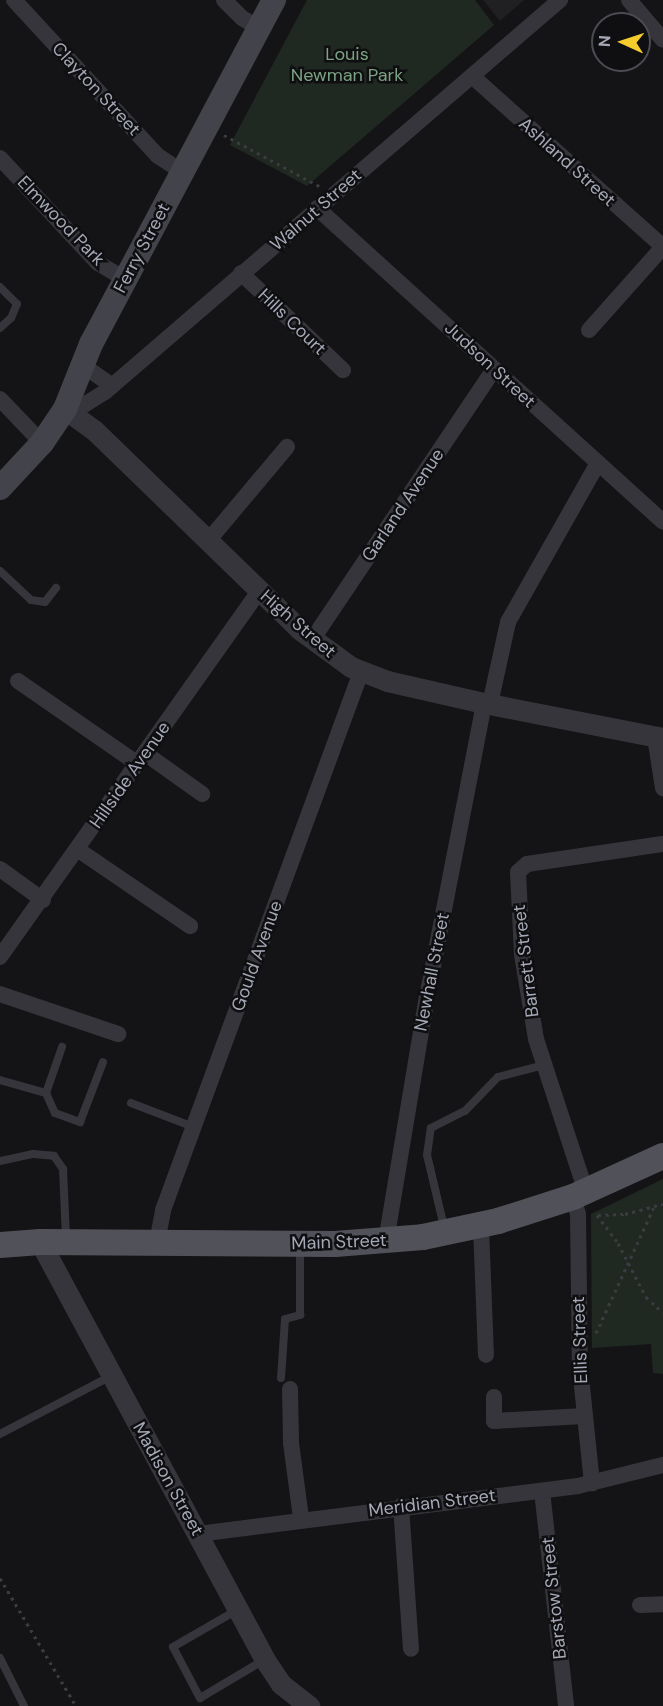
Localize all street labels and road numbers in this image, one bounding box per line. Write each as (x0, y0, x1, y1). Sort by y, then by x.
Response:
street label: Clayton Street (47, 38, 145, 140)
street label: Ashland Street (514, 113, 620, 211)
street label: Walnut Street (266, 165, 366, 255)
street label: Elmwood Park (13, 172, 109, 270)
street label: Ferry Street (109, 199, 175, 297)
street label: Hills Court (254, 284, 330, 360)
street label: Judson Street (440, 317, 540, 413)
street label: Garland Avenue (357, 444, 449, 566)
street label: High Street (256, 585, 340, 663)
street label: Hillside Avenue (85, 717, 175, 833)
street label: Gould Avenue (227, 898, 287, 1014)
street label: Barrett Street (508, 903, 544, 1019)
street label: Newhall Street (410, 911, 454, 1033)
street label: Main Street (291, 1230, 387, 1254)
street label: Ellis Street (568, 1296, 592, 1384)
street label: Madison Street (128, 1418, 208, 1540)
street label: Meridian Street (367, 1484, 497, 1522)
street label: Barstow Street (537, 1536, 571, 1660)

